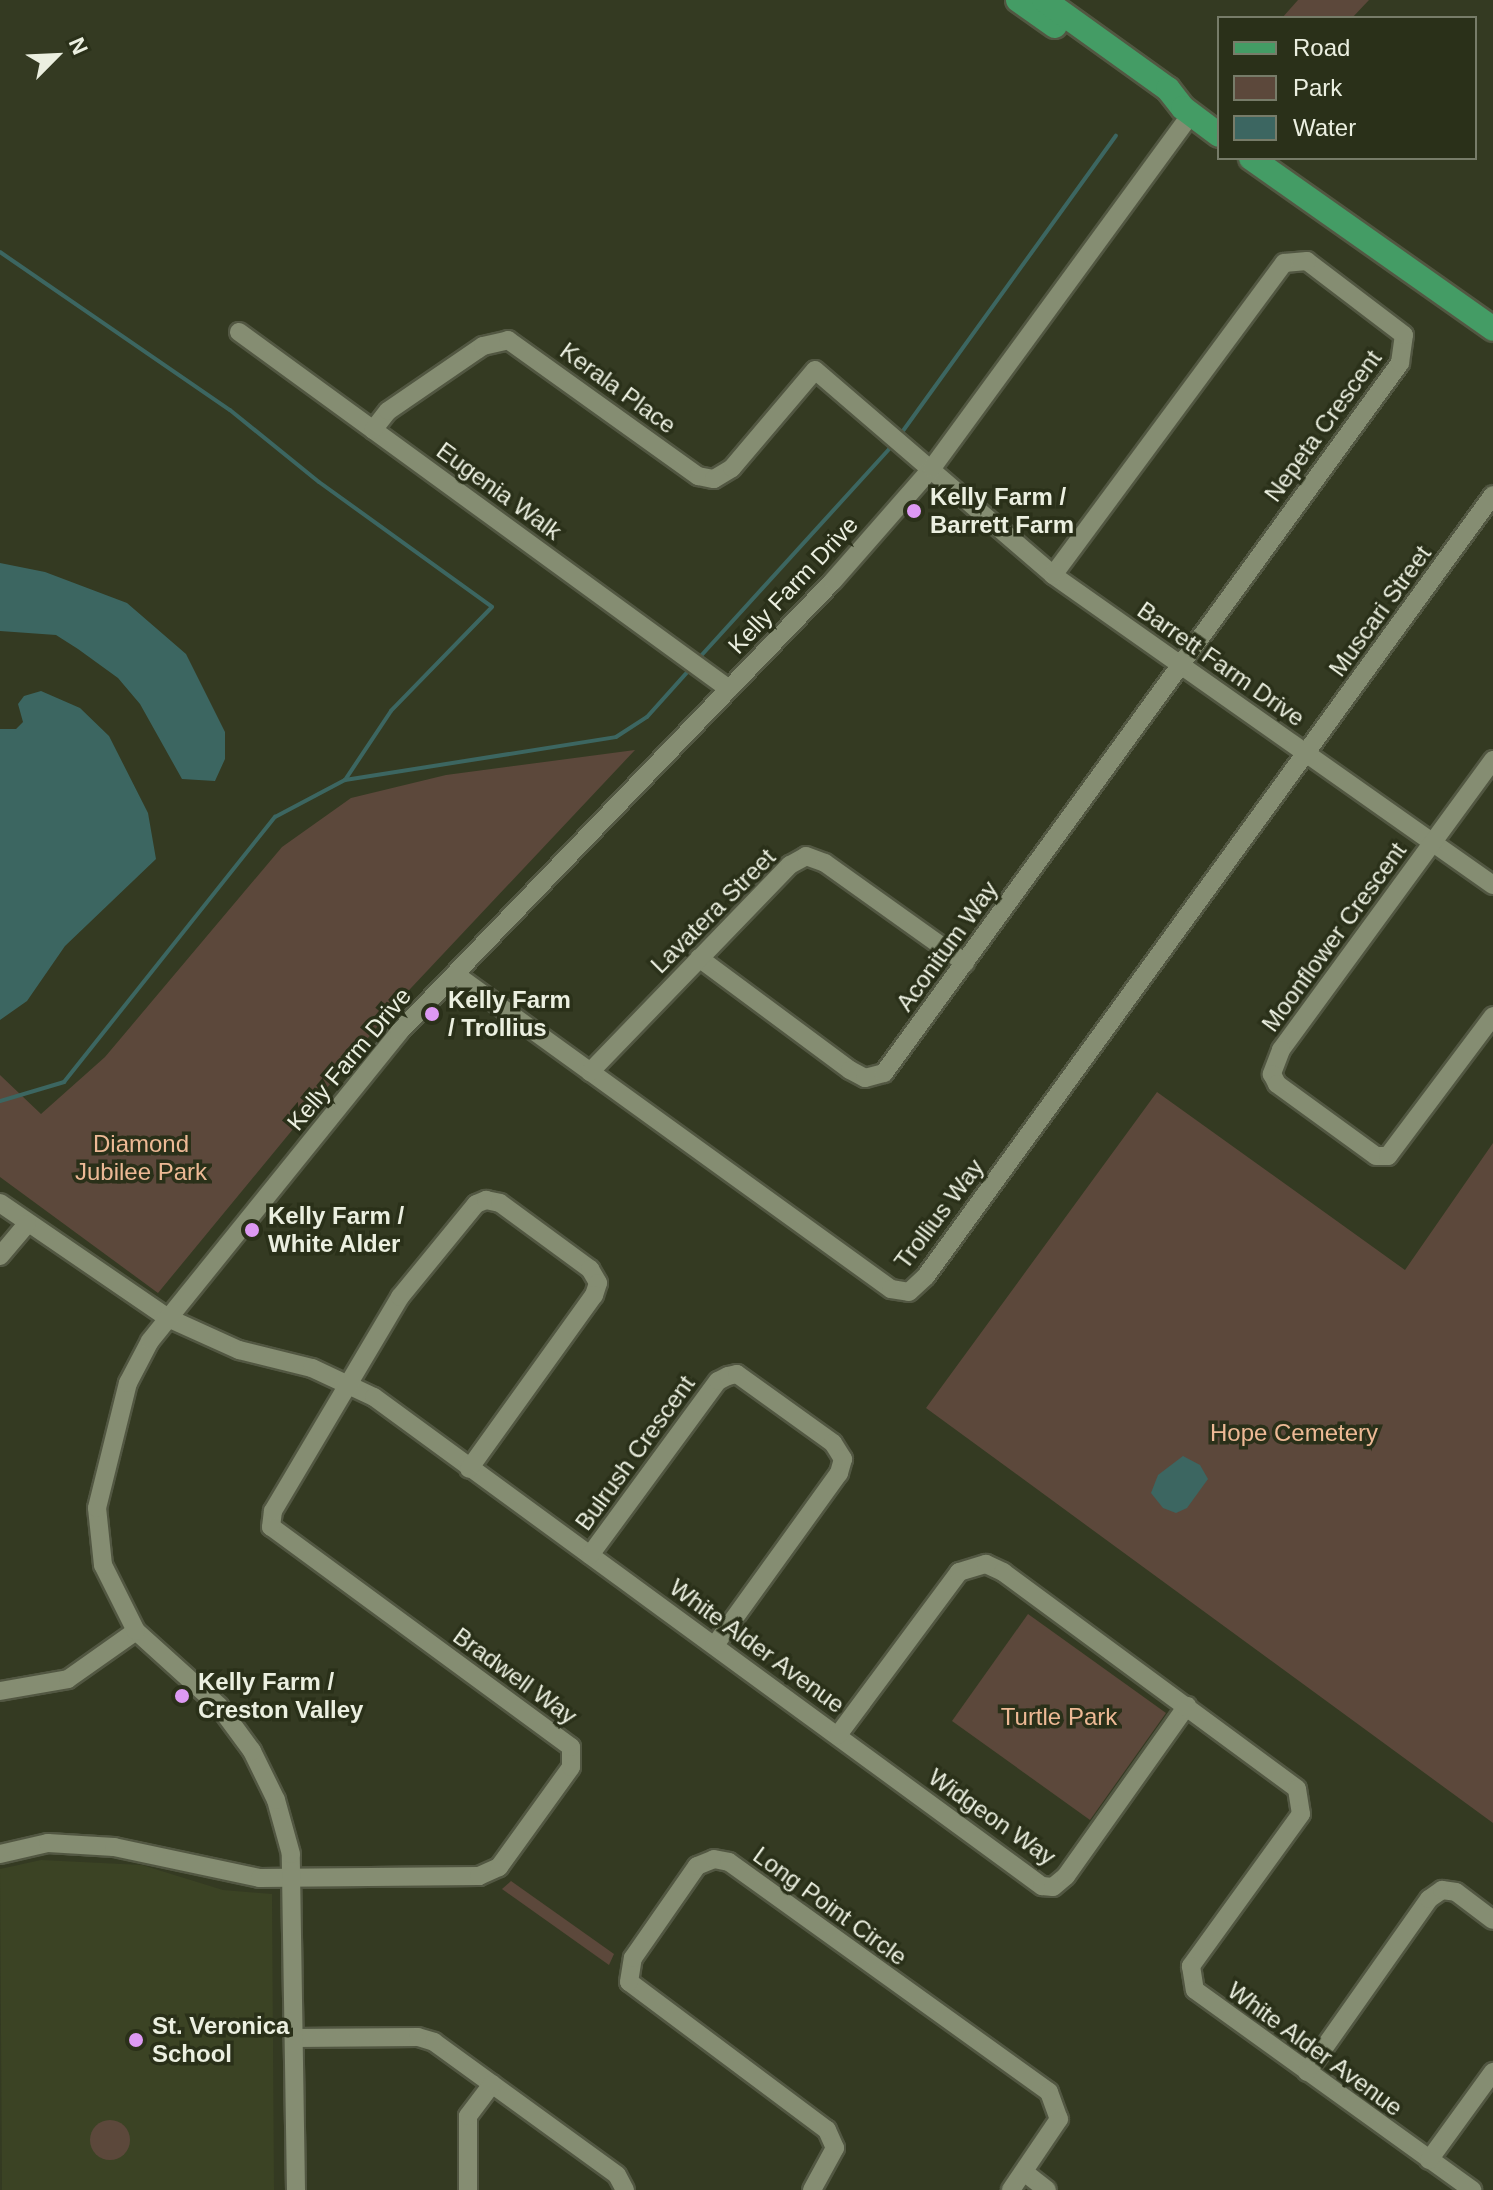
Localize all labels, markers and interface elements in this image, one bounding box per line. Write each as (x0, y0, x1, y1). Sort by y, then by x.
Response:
north arrow (16, 16, 96, 96)
legend (1217, 16, 1477, 160)
text: N (64, 34, 93, 58)
text: Road (1293, 34, 1350, 61)
text: Park (1293, 74, 1342, 101)
text: Water (1293, 114, 1356, 141)
street label: Kerala Place (554, 336, 682, 440)
street label: Nepeta Crescent (1258, 345, 1388, 507)
street label: Eugenia Walk (431, 436, 567, 546)
place label: Kelly Farm / Barrett Farm (930, 483, 1074, 539)
marker: Kelly Farm / Barrett Farm (905, 502, 923, 520)
street label: Kelly Farm Drive (722, 510, 864, 660)
street label: Muscari Street (1323, 540, 1437, 682)
street label: Barrett Farm Drive (1132, 596, 1310, 732)
street label: Moonflower Crescent (1256, 837, 1412, 1037)
street label: Lavatera Street (645, 843, 781, 979)
street label: Aconitum Way (890, 875, 1004, 1017)
street label: Kelly Farm Drive (281, 982, 417, 1136)
place label: Kelly Farm / Trollius (448, 986, 571, 1042)
marker: Kelly Farm / Trollius (423, 1005, 441, 1023)
park label: Diamond Jubilee Park (75, 1130, 207, 1186)
street label: Trollius Way (888, 1153, 990, 1275)
place label: Kelly Farm / White Alder (268, 1202, 404, 1258)
marker: Kelly Farm / White Alder (243, 1221, 261, 1239)
street label: Bulrush Crescent (569, 1370, 701, 1536)
park label: Hope Cemetery (1210, 1419, 1378, 1447)
street label: White Alder Avenue (663, 1572, 851, 1720)
street label: Bradwell Way (448, 1621, 582, 1731)
place label: Kelly Farm / Creston Valley (198, 1668, 363, 1724)
marker: Kelly Farm / Creston Valley (173, 1687, 191, 1705)
park label: Turtle Park (1001, 1703, 1117, 1731)
street label: Widgeon Way (923, 1763, 1061, 1871)
street label: Long Point Circle (748, 1841, 912, 1971)
street label: White Alder Avenue (1221, 1975, 1409, 2123)
place label: St. Veronica School (152, 2012, 289, 2068)
marker: St. Veronica School (127, 2031, 145, 2049)

